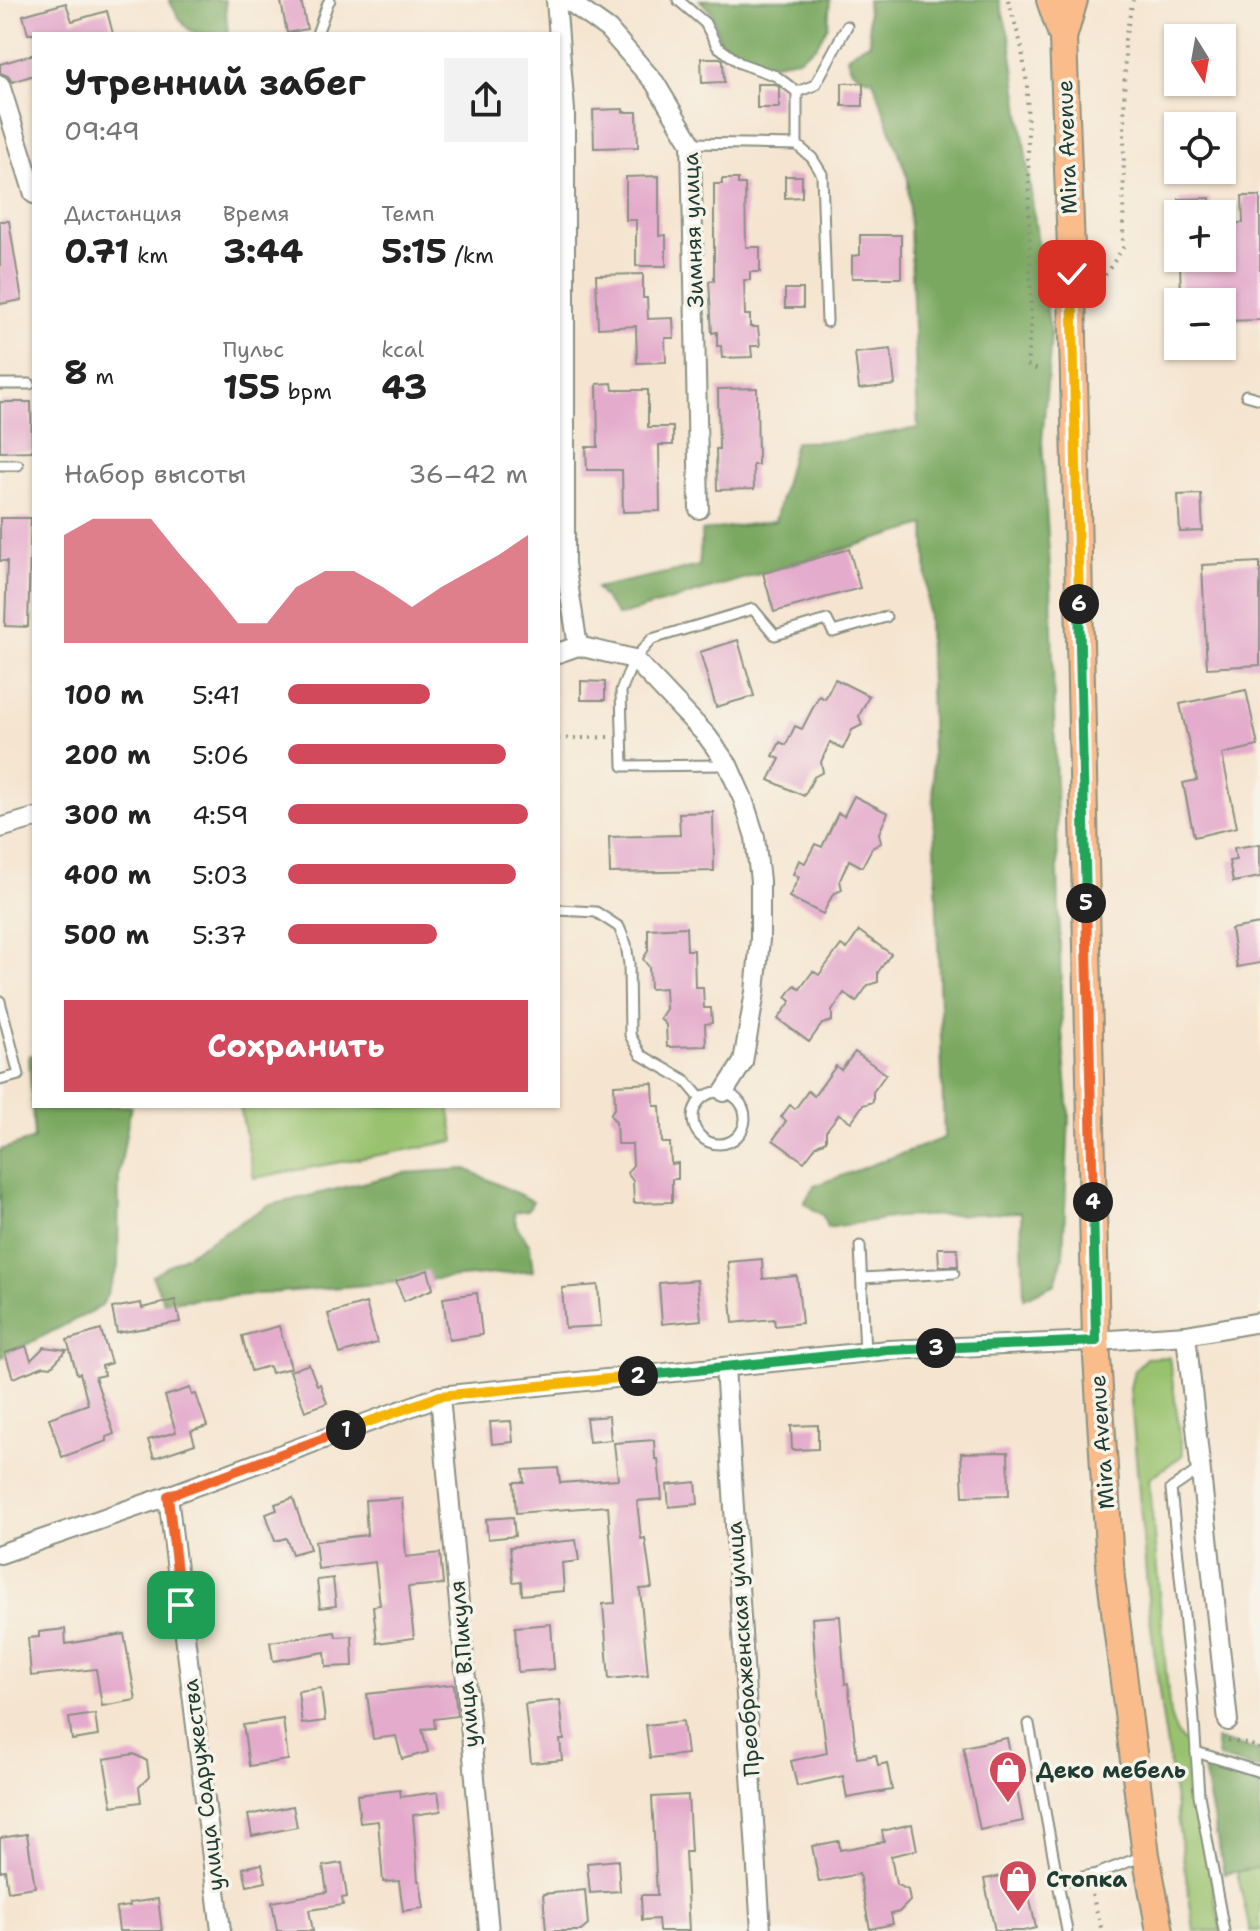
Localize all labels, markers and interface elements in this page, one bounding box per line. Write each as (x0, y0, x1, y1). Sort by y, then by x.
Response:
north arrow (1164, 24, 1236, 96)
map controls (1164, 24, 1236, 360)
text: Утренний забег (64, 58, 366, 107)
button: share (444, 58, 528, 142)
street label: Mira Avenue (1050, 79, 1084, 215)
button: locate (1164, 112, 1236, 184)
text: 09:49 (64, 113, 140, 148)
street label: Зимняя улица (676, 151, 710, 308)
text: Дистанция (64, 199, 182, 228)
text: Время (223, 199, 290, 228)
text: Темп (381, 199, 435, 228)
button: + (1164, 200, 1236, 272)
text: 0.71 (64, 228, 130, 274)
text: 3:44 (223, 228, 303, 274)
text: 5:15 (381, 228, 447, 274)
pin (1038, 240, 1106, 308)
text: km (130, 241, 168, 270)
text: /km (447, 241, 494, 270)
icon: check (1050, 252, 1094, 296)
button: − (1164, 288, 1236, 360)
text: Пульс (223, 335, 284, 364)
text: kcal (381, 335, 424, 364)
text: 8 (64, 349, 88, 395)
text: m (88, 362, 114, 391)
text: 155 (223, 364, 280, 410)
text: 43 (381, 364, 427, 410)
text: bpm (280, 377, 332, 406)
text: Набор высоты (64, 456, 246, 491)
text: 36–42 m (408, 456, 528, 491)
pin: 6 (1059, 584, 1099, 624)
text: 6 (1071, 589, 1087, 618)
text: 100 m (64, 677, 144, 712)
text: 5:41 (192, 677, 240, 712)
text: 200 m (64, 737, 151, 772)
text: 5:06 (192, 737, 249, 772)
text: 300 m (64, 797, 151, 832)
text: 4:59 (192, 797, 249, 832)
text: 400 m (64, 857, 151, 892)
text: 5:03 (192, 857, 248, 892)
pin: 5 (1066, 883, 1106, 923)
text: 5 (1079, 888, 1093, 917)
text: 500 m (64, 917, 149, 952)
text: 5:37 (192, 917, 247, 952)
button: Сохранить (64, 1000, 528, 1092)
pin: 4 (1073, 1182, 1113, 1222)
text: 4 (1085, 1187, 1101, 1216)
pin: 3 (916, 1328, 956, 1368)
text: 3 (928, 1333, 944, 1362)
pin: 2 (618, 1356, 658, 1396)
text: 2 (630, 1361, 646, 1390)
street label: Mira Avenue (1083, 1374, 1121, 1510)
pin: 1 (326, 1410, 366, 1450)
text: 1 (341, 1415, 351, 1444)
street label: Преображенская улица (720, 1520, 766, 1778)
pin (147, 1571, 215, 1639)
street label: улица В.Пикуля (442, 1579, 486, 1749)
icon: arrive (159, 1583, 203, 1627)
street label: улица Содружества (176, 1677, 230, 1893)
shop icon: Деко мебель (987, 1749, 1029, 1804)
place label: Деко мебель (1036, 1756, 1186, 1785)
shop icon: Стопка (997, 1858, 1039, 1913)
place label: Стопка (1046, 1865, 1127, 1894)

